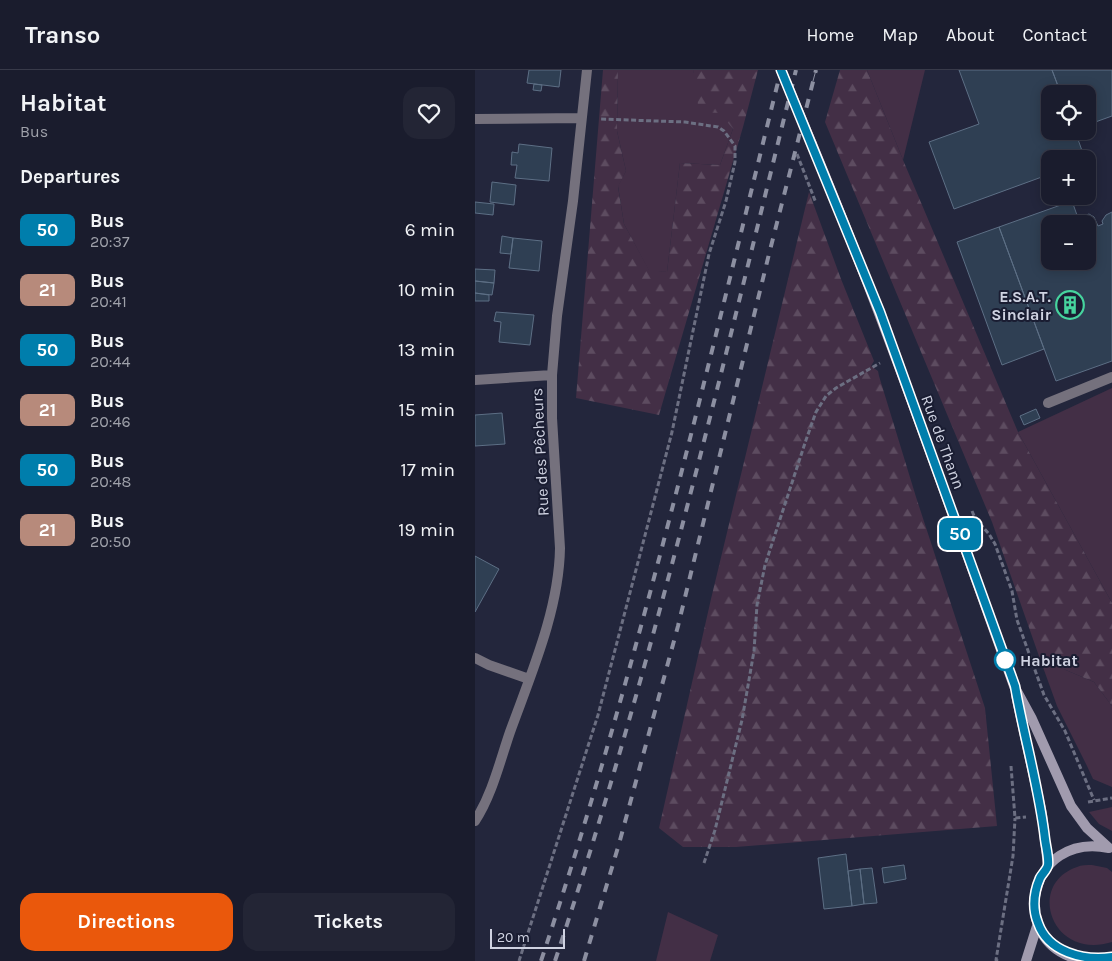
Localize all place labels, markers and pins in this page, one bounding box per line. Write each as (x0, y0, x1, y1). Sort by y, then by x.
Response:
place label: E.S.A.T. Sinclair (991, 287, 1052, 324)
building icon: E.S.A.T. Sinclair (1055, 290, 1085, 320)
marker: Habitat (994, 649, 1016, 671)
place label: Habitat (1020, 651, 1078, 670)

